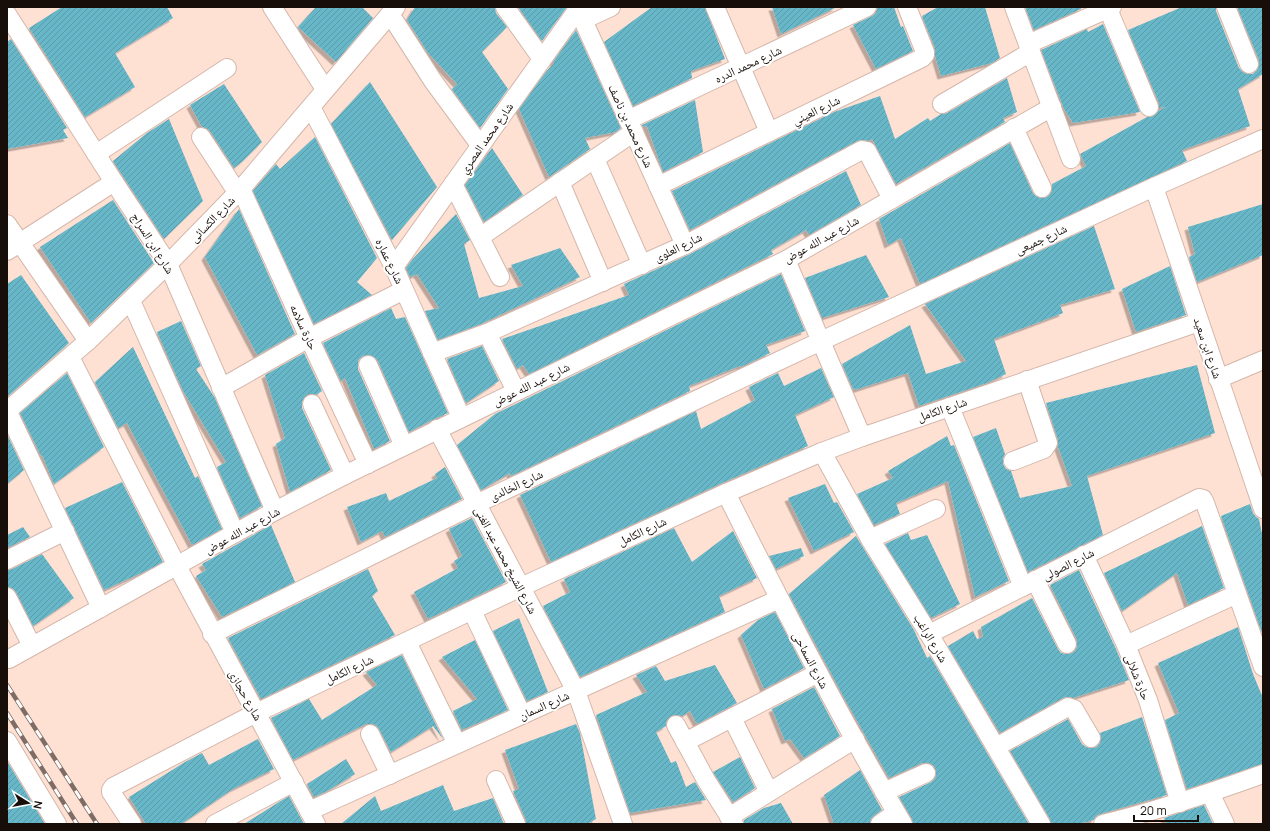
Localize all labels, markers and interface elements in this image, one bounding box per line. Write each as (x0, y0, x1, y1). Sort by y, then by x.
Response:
street label: شارع محمد الدره (712, 41, 784, 87)
street label: شارع محمد بن ناصف (604, 82, 658, 170)
street label: شارع العيني (789, 91, 844, 131)
street label: شارع محمد المصري (455, 99, 519, 178)
street label: شارع الكسائى (186, 192, 239, 246)
street label: شارع ابن السراج (127, 209, 179, 277)
street label: شارع عبد الله عوض (780, 211, 862, 267)
street label: شارع جميعى (1012, 220, 1070, 258)
street label: شارع العلوى (651, 228, 705, 266)
street label: شارع عماره (372, 235, 408, 287)
street label: حارة سلامه (286, 301, 322, 353)
street label: شارع ابن سعيد (1190, 315, 1226, 381)
street label: شارع عبد الله عوض (490, 358, 573, 410)
street label: شارع الكامل (915, 393, 969, 425)
street label: شارع الخالدى (486, 465, 546, 505)
street label: شارع عبد الله عوض (201, 502, 283, 558)
street label: شارع الشيخ محمد عبد الغنى (470, 503, 542, 617)
street label: شارع الكامل (615, 512, 669, 550)
street label: شارع الصولى (1039, 544, 1097, 584)
street label: شارع الراغب (910, 610, 952, 666)
street label: شارع السماحى (789, 628, 833, 692)
street label: شارع الكامل (322, 650, 376, 688)
street label: حارة شلالى (1121, 651, 1155, 703)
street label: شارع حجازى (225, 666, 267, 724)
street label: شارع السمان (516, 686, 572, 724)
north arrow (8, 783, 48, 823)
scale bar (1134, 797, 1198, 823)
text: N (30, 800, 46, 810)
text: 20 m (1140, 802, 1167, 819)

